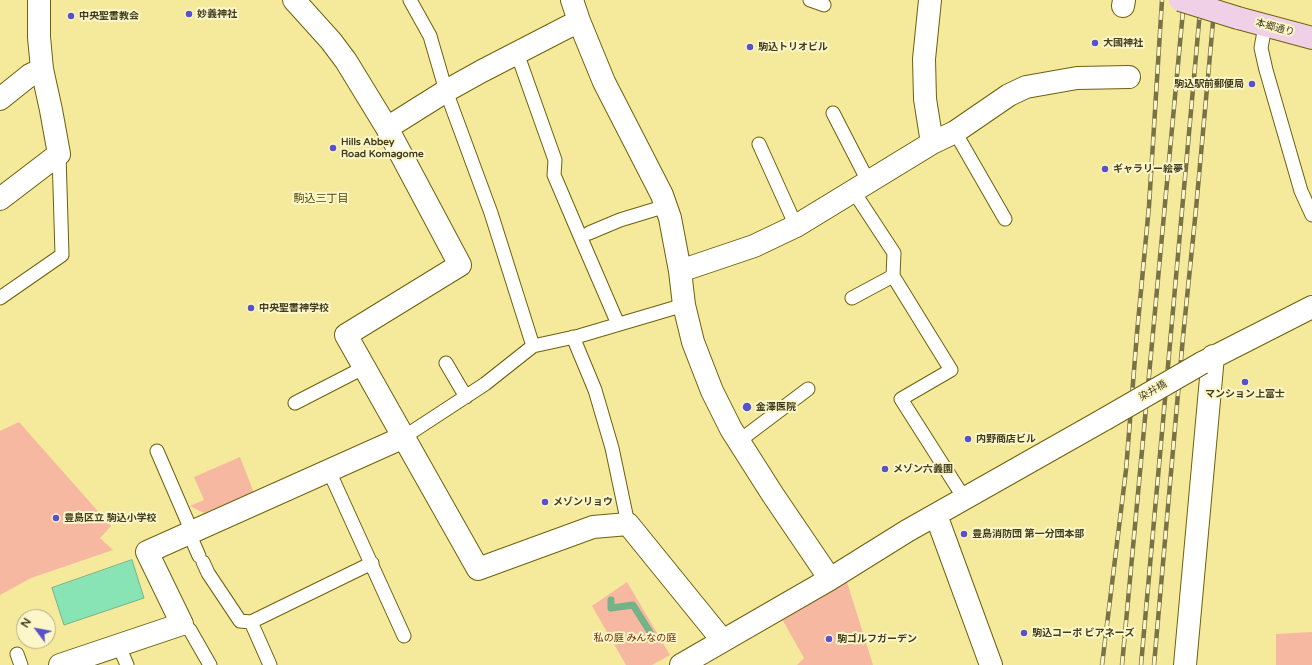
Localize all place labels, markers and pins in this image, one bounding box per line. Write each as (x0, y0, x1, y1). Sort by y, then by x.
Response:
place label: 妙義神社 (197, 8, 237, 20)
marker: 妙義神社 (184, 9, 194, 19)
place label: 中央聖書教会 (79, 10, 139, 22)
marker: 中央聖書教会 (66, 11, 76, 21)
place label: 大國神社 (1103, 37, 1143, 49)
marker: 大國神社 (1090, 38, 1100, 48)
place label: 駒込トリオビル (758, 41, 828, 53)
marker: 駒込トリオビル (745, 42, 755, 52)
place label: 駒込駅前郵便局 (1174, 78, 1244, 90)
marker: 駒込駅前郵便局 (1247, 79, 1257, 89)
place label: Hills Abbey Road Komagome (341, 136, 424, 160)
marker: Hills Abbey Road Komagome (328, 143, 338, 153)
place label: ギャラリー絵夢 (1113, 163, 1183, 175)
marker: ギャラリー絵夢 (1100, 164, 1110, 174)
place label: 中央聖書神学校 (259, 302, 329, 314)
marker: 中央聖書神学校 (246, 303, 256, 313)
marker: マンション上富士 (1240, 377, 1250, 387)
place label: マンション上富士 (1205, 388, 1285, 400)
marker: 金澤医院 (741, 401, 753, 413)
place label: 金澤医院 (756, 401, 796, 413)
place label: 内野商店ビル (976, 433, 1036, 445)
marker: 内野商店ビル (963, 434, 973, 444)
place label: メゾン六義園 (893, 463, 953, 475)
marker: メゾン六義園 (880, 464, 890, 474)
place label: メゾンリョウ (553, 496, 613, 508)
marker: メゾンリョウ (540, 497, 550, 507)
place label: 豊島区立 駒込小学校 (64, 512, 157, 524)
marker: 豊島区立 駒込小学校 (51, 513, 61, 523)
place label: 豊島消防団 第一分団本部 (972, 528, 1085, 540)
marker: 豊島消防団 第一分団本部 (959, 529, 969, 539)
place label: 駒込コーポ ビアネーズ (1032, 627, 1135, 639)
marker: 駒込コーポ ビアネーズ (1019, 628, 1029, 638)
place label: 駒ゴルフガーデン (837, 633, 917, 645)
marker: 駒ゴルフガーデン (824, 634, 834, 644)

